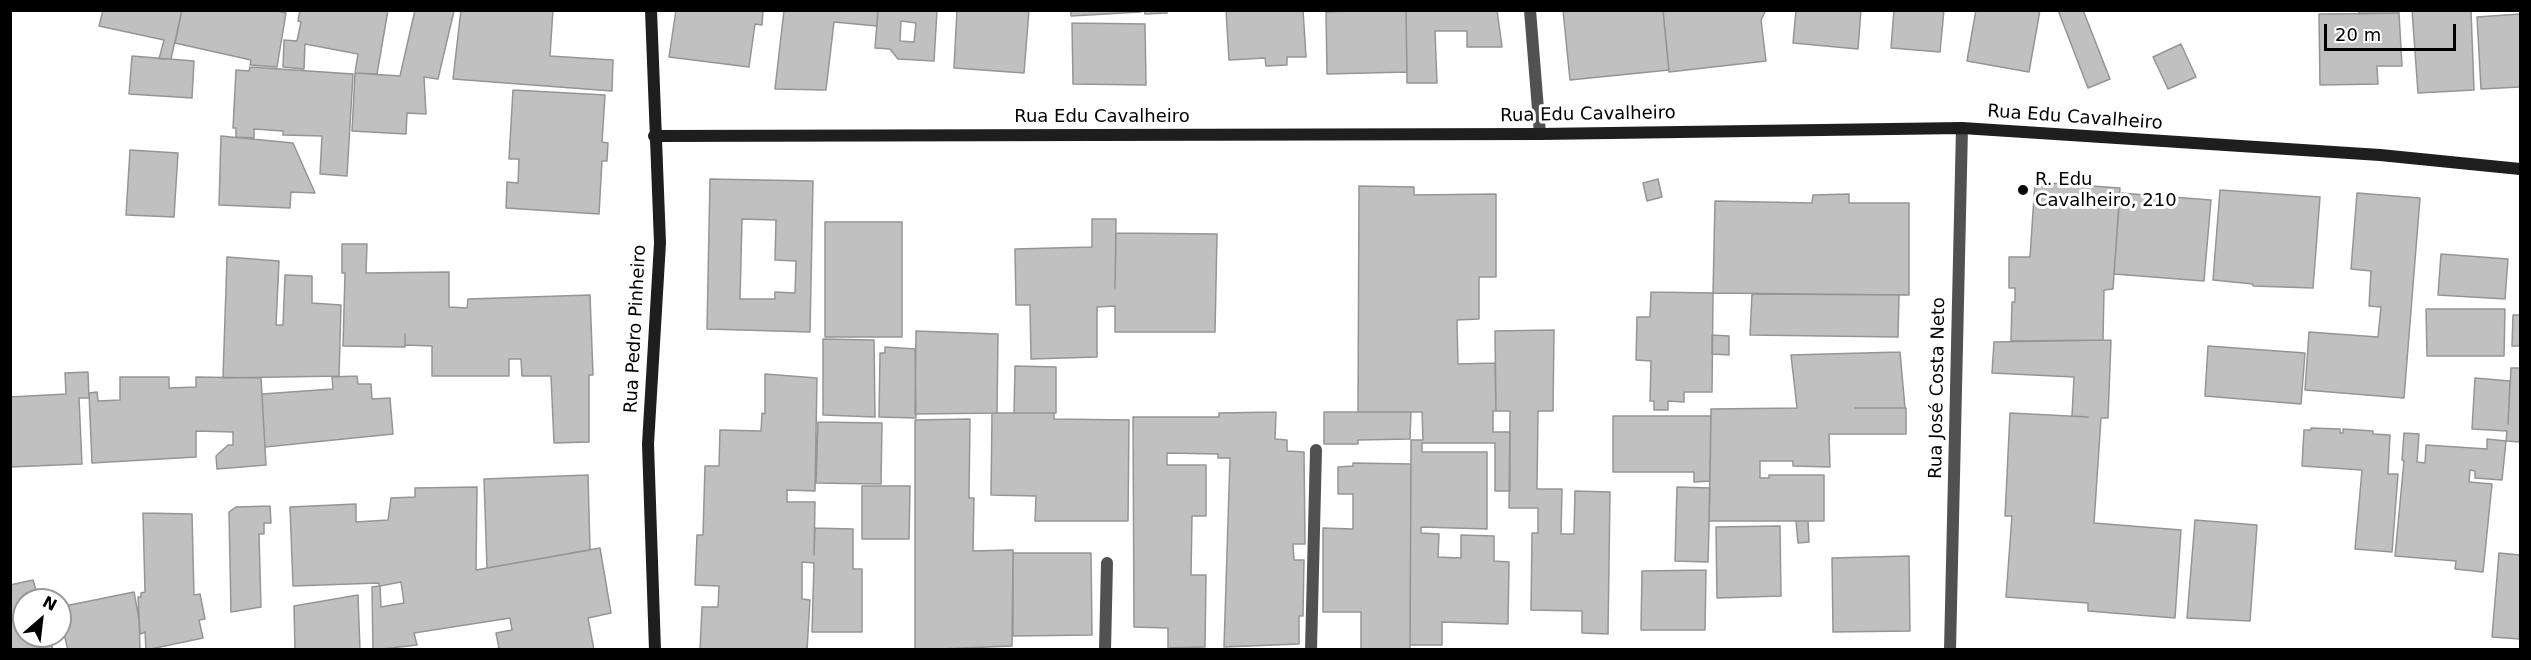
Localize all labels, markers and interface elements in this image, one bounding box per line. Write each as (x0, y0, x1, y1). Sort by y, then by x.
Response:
scale bar (2327, 12, 2459, 50)
text: 20 m (2335, 24, 2381, 45)
street label: Rua Edu Cavalheiro (1987, 101, 2163, 135)
street label: Rua Edu Cavalheiro (1500, 103, 1676, 127)
street label: Rua Edu Cavalheiro (1014, 106, 1190, 128)
place label: R. Edu Cavalheiro, 210 (2035, 169, 2177, 212)
marker: R. Edu Cavalheiro, 210 (2016, 183, 2030, 197)
street label: Rua Pedro Pinheiro (621, 244, 651, 414)
street label: Rua José Costa Neto (1926, 297, 1950, 479)
north arrow (12, 588, 72, 648)
text: N (39, 592, 60, 615)

